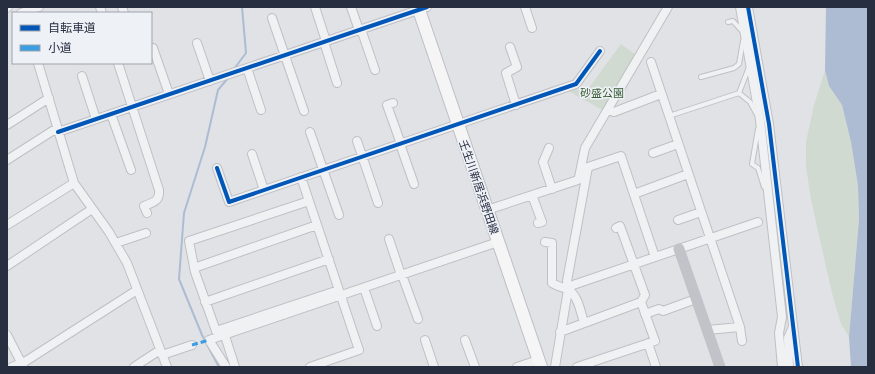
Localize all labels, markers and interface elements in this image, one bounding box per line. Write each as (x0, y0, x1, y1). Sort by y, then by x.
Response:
legend (12, 12, 152, 64)
text: 自転車道 (48, 21, 96, 37)
text: 小道 (48, 41, 72, 57)
park label: 砂盛公園 (580, 87, 624, 101)
street label: 壬生川新居浜野田線 (455, 138, 501, 236)

